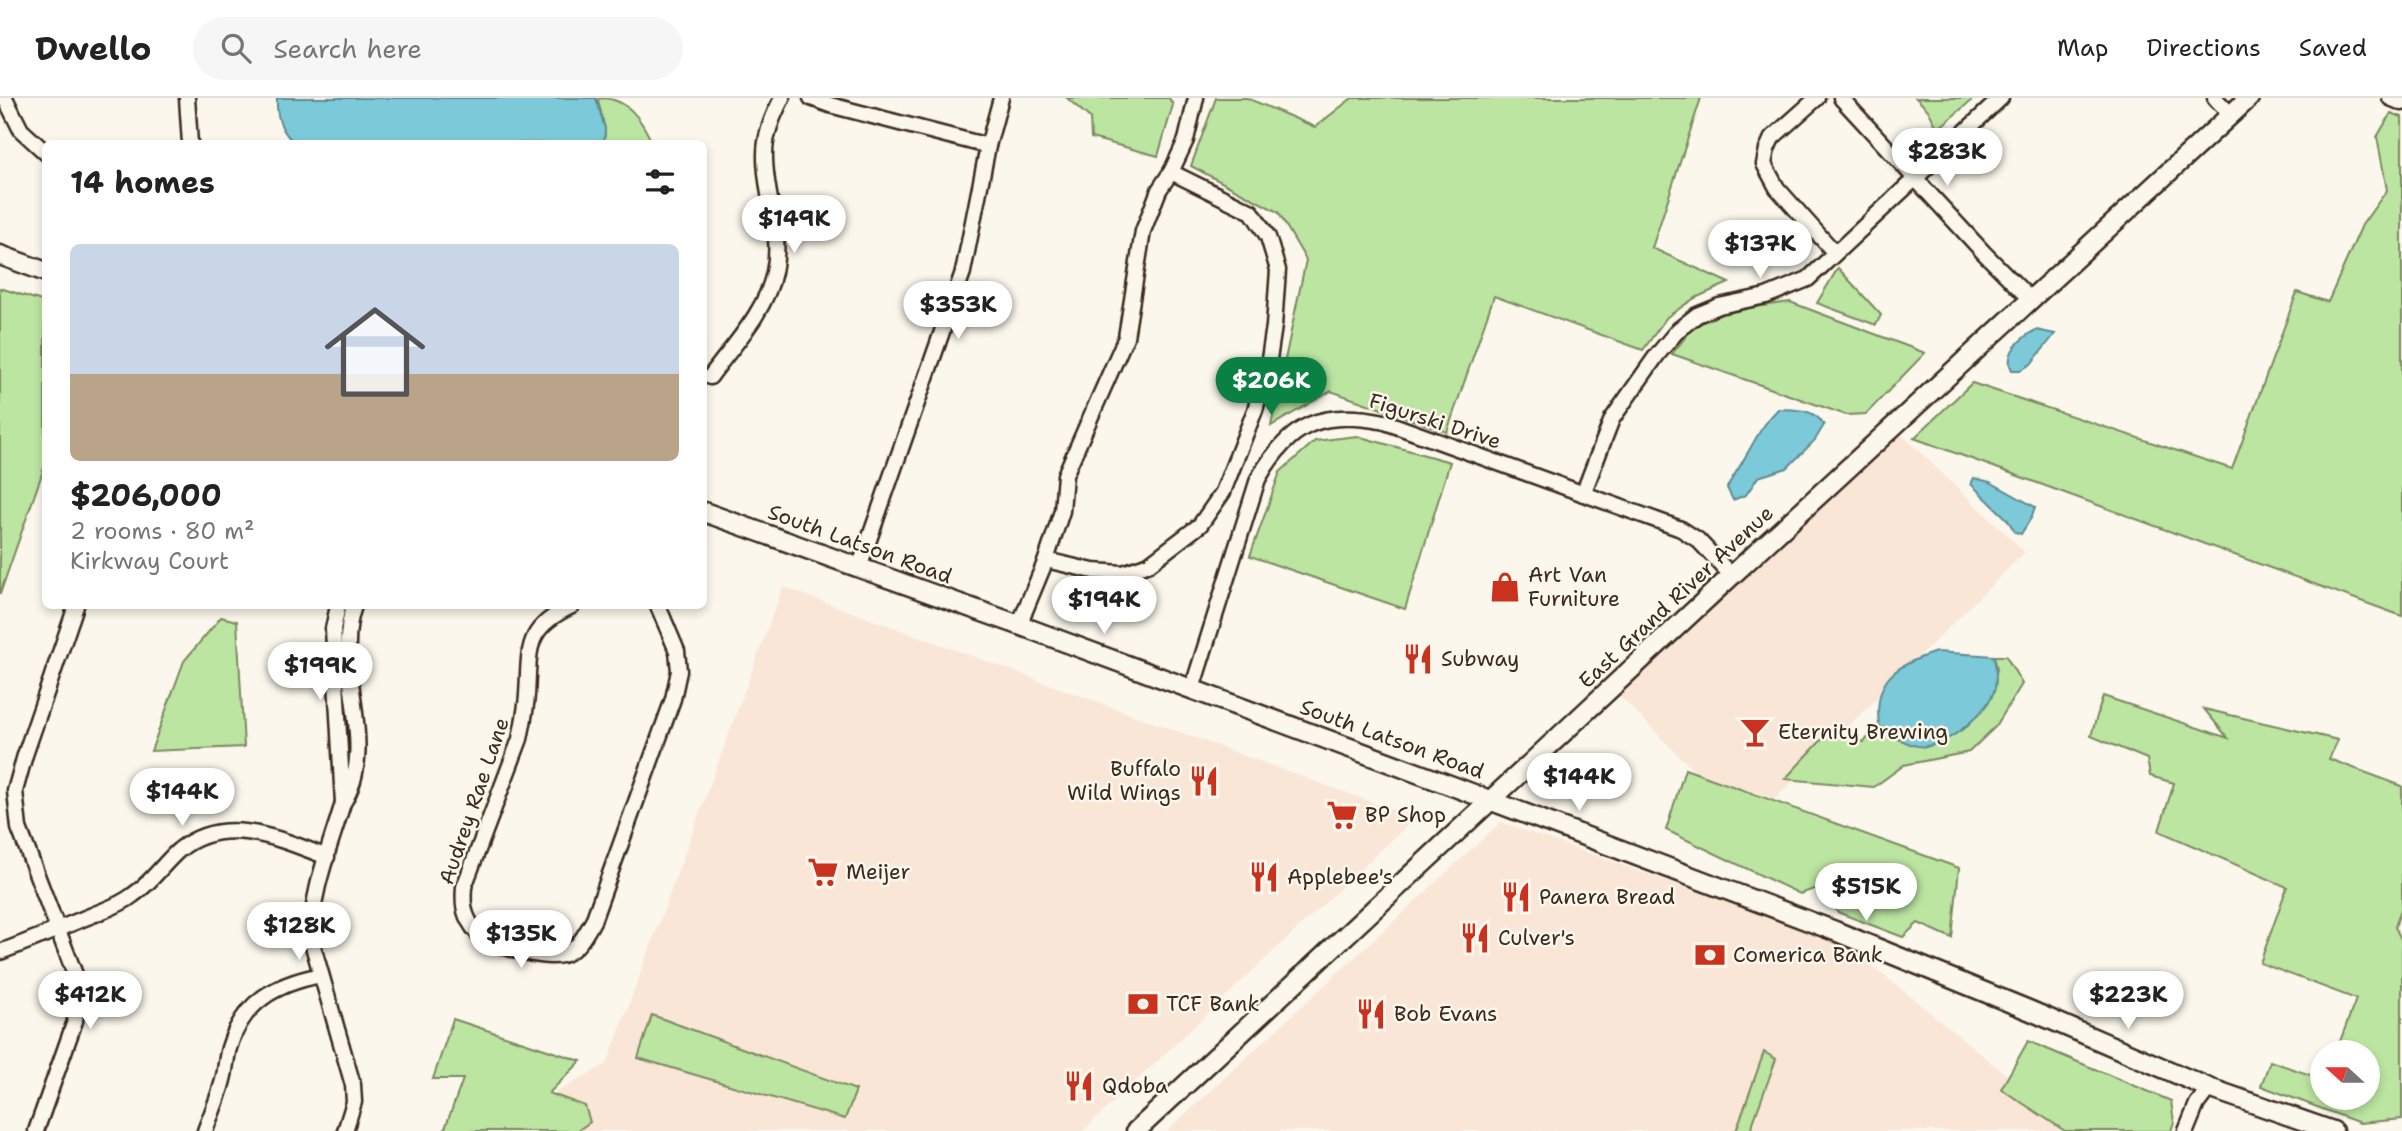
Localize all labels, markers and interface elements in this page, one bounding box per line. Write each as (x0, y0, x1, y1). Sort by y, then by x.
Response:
search box (193, 17, 683, 80)
text: Dwello (35, 26, 151, 71)
icon: search (217, 29, 255, 67)
text: Search here (273, 31, 422, 66)
text: Map (2057, 32, 2108, 64)
text: Directions (2146, 32, 2261, 64)
text: Saved (2299, 32, 2367, 64)
pin: $283K (1898, 129, 1996, 188)
text: $283K (1908, 136, 1986, 166)
text: 14 homes (70, 162, 215, 203)
icon: filters (641, 163, 679, 201)
pin: $149K (745, 195, 843, 255)
text: $149K (758, 203, 830, 233)
pin: $137K (1711, 220, 1809, 280)
text: $137K (1724, 228, 1796, 258)
pin: $353K (909, 282, 1007, 341)
icon: home (312, 289, 438, 415)
text: $353K (919, 289, 997, 319)
pin: $206K (1222, 358, 1320, 417)
text: $206K (1232, 365, 1310, 395)
street label: Figurski Drive (1365, 386, 1505, 456)
text: $206,000 (70, 475, 222, 516)
street label: South Latson Road (764, 498, 956, 590)
street label: East Grand River Avenue (1573, 499, 1779, 695)
text: 2 rooms · 80 m² (70, 516, 255, 546)
text: Kirkway Court (70, 546, 229, 576)
place label: Art Van Furniture (1528, 561, 1620, 613)
shop icon: Art Van Furniture (1488, 570, 1522, 604)
pin: $194K (1055, 576, 1153, 636)
text: $194K (1068, 584, 1140, 614)
pin: $199K (271, 642, 369, 702)
restaurant icon: Subway (1401, 642, 1435, 676)
place label: Subway (1441, 645, 1519, 673)
text: $199K (284, 650, 356, 680)
street label: South Latson Road (1296, 693, 1488, 785)
street label: Audrey Rae Lane (432, 714, 516, 888)
bar icon: Eternity Brewing (1738, 715, 1772, 749)
place label: Eternity Brewing (1778, 718, 1948, 746)
pin: $144K (1530, 754, 1628, 813)
place label: Buffalo Wild Wings (1067, 755, 1181, 807)
text: $144K (1543, 761, 1615, 791)
restaurant icon: Buffalo Wild Wings (1187, 764, 1221, 798)
pin: $144K (133, 768, 231, 828)
text: $144K (146, 776, 218, 806)
supermarket icon: BP Shop (1325, 798, 1359, 832)
place label: BP Shop (1365, 801, 1446, 829)
supermarket icon: Meijer (806, 855, 840, 889)
place label: Meijer (846, 858, 910, 886)
restaurant icon: Applebee's (1247, 860, 1281, 894)
place label: Applebee's (1287, 863, 1393, 891)
pin: $515K (1817, 864, 1915, 923)
text: $515K (1831, 871, 1901, 901)
restaurant icon: Panera Bread (1499, 880, 1533, 914)
place label: Panera Bread (1539, 883, 1675, 911)
pin: $128K (250, 902, 348, 962)
text: $128K (263, 910, 335, 940)
pin: $135K (472, 910, 570, 970)
text: $135K (486, 918, 557, 948)
restaurant icon: Culver's (1458, 921, 1492, 955)
place label: Culver's (1498, 924, 1575, 952)
bank icon: Comerica Bank (1693, 938, 1727, 972)
place label: Comerica Bank (1733, 941, 1883, 969)
pin: $412K (41, 972, 139, 1031)
pin: $223K (2079, 972, 2177, 1031)
text: $412K (54, 979, 126, 1009)
text: $223K (2089, 979, 2167, 1009)
bank icon: TCF Bank (1126, 987, 1160, 1021)
place label: TCF Bank (1166, 990, 1260, 1018)
restaurant icon: Bob Evans (1354, 997, 1388, 1031)
place label: Bob Evans (1394, 1000, 1498, 1028)
north arrow (2310, 1040, 2380, 1110)
map controls (2310, 1040, 2380, 1110)
restaurant icon: Qdoba (1062, 1069, 1096, 1103)
place label: Qdoba (1102, 1072, 1168, 1100)

